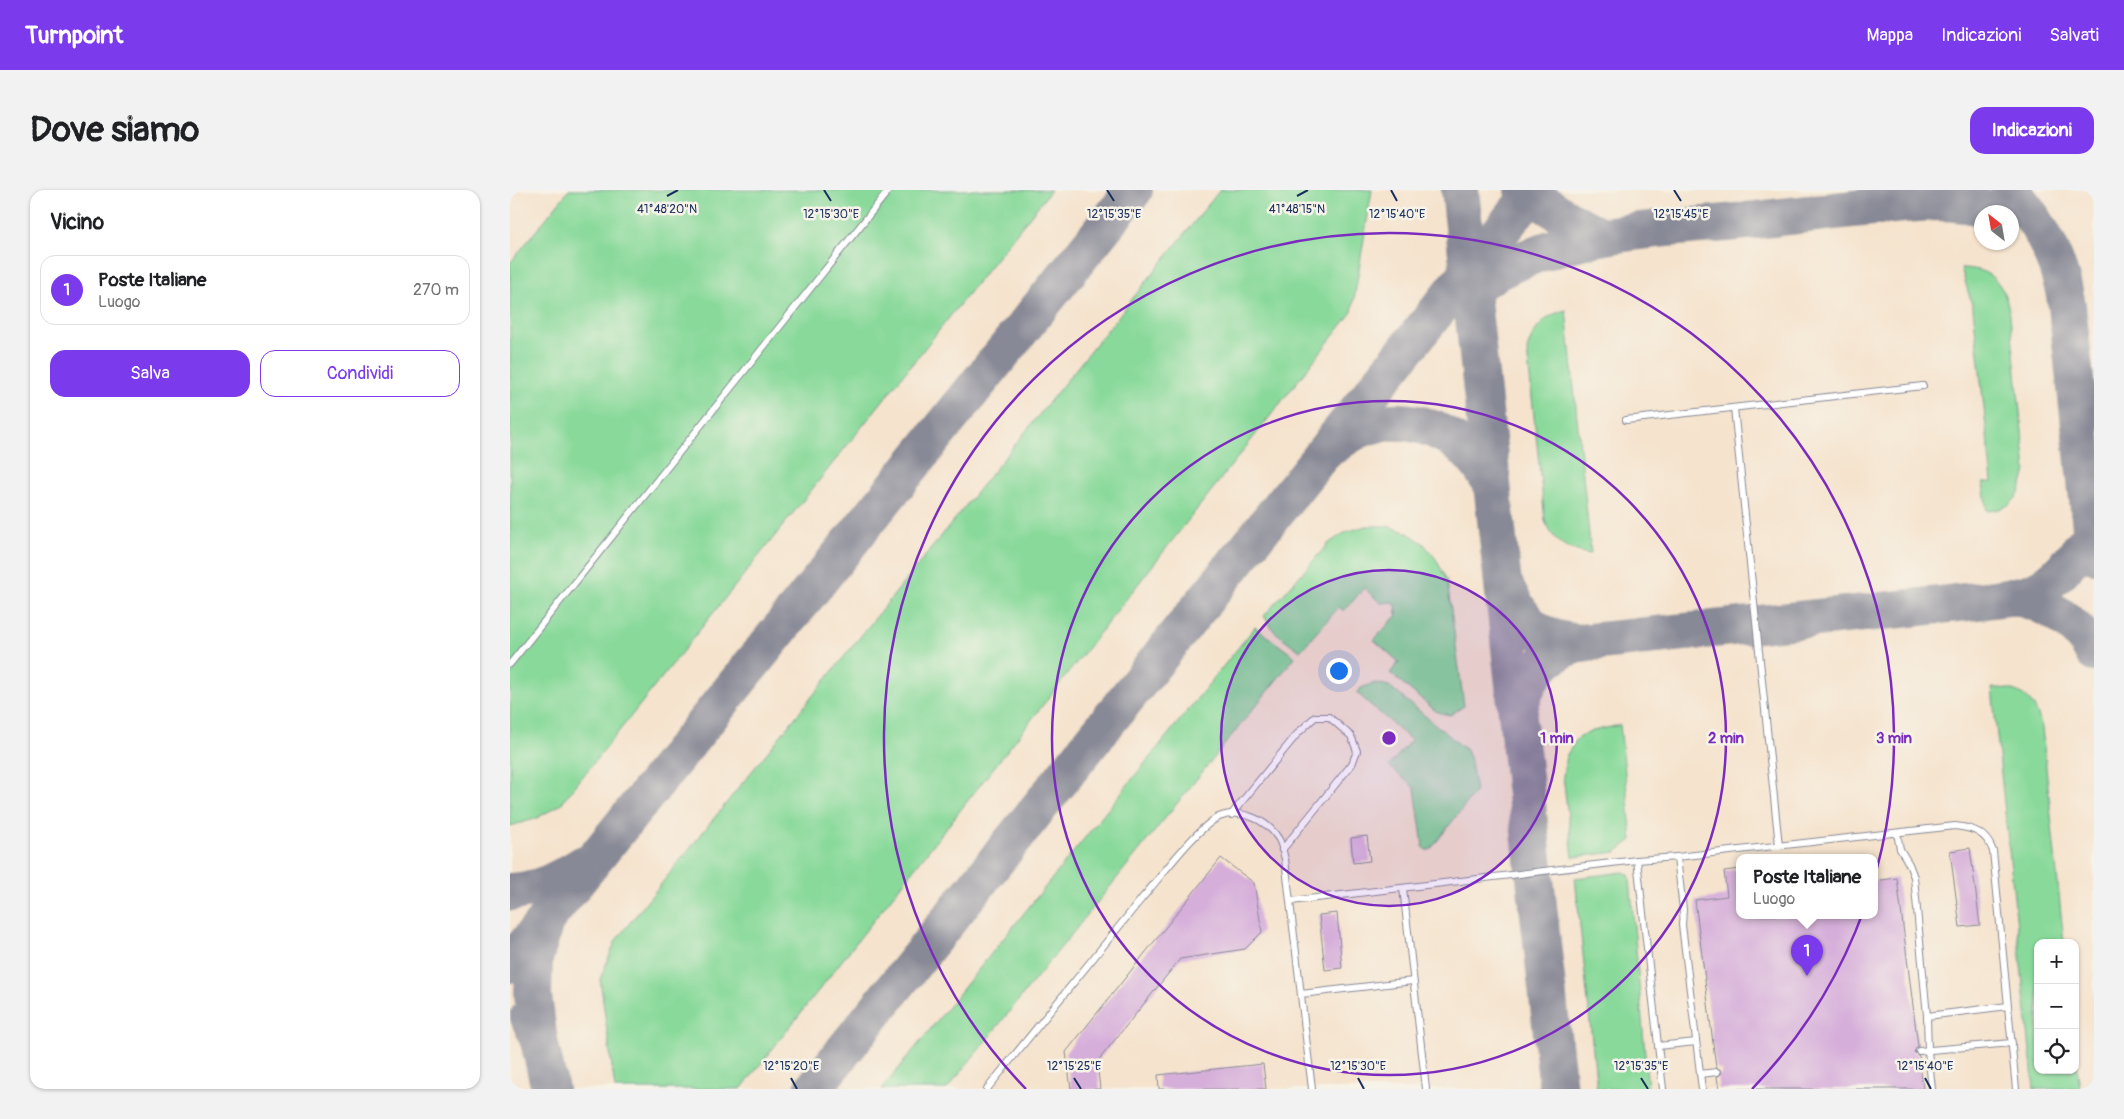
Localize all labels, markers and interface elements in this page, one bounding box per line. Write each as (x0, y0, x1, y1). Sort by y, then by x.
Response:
text: Turnpoint (25, 21, 123, 50)
text: Mappa (1866, 24, 1913, 47)
text: Indicazioni (1941, 24, 2021, 47)
text: Salvati (2049, 24, 2099, 47)
button: Indicazioni (1970, 107, 2094, 154)
text: Dove siamo (30, 108, 199, 152)
text: 41°48'20"N (637, 202, 697, 217)
text: 41°48'15"N (1269, 202, 1325, 217)
north arrow (1974, 205, 2019, 250)
text: 12°15'30"E (803, 207, 859, 222)
text: 12°15'35"E (1087, 207, 1141, 222)
text: 12°15'40"E (1369, 207, 1425, 222)
text: 12°15'45"E (1654, 207, 1708, 222)
text: Vicino (50, 209, 104, 236)
text: Poste Italiane (98, 268, 206, 292)
text: 1 (64, 280, 70, 300)
text: 270 m (413, 280, 459, 300)
text: Luogo (98, 292, 140, 312)
button: Salva (50, 350, 250, 397)
button: Condividi (260, 350, 460, 397)
your location (1326, 658, 1352, 684)
centre of rings (1380, 729, 1398, 747)
text: 1 min (1540, 729, 1574, 748)
text: 2 min (1708, 729, 1744, 748)
text: 3 min (1876, 729, 1912, 748)
popup (1736, 854, 1878, 919)
text: Poste Italiane (1753, 865, 1861, 889)
text: Luogo (1753, 889, 1795, 909)
pin: 1 (1791, 935, 1823, 976)
map controls (2034, 939, 2079, 1074)
button: + (2034, 939, 2079, 984)
button: − (2034, 984, 2079, 1029)
button: locate (2034, 1029, 2079, 1074)
text: 12°15'20"E (763, 1059, 819, 1074)
text: 12°15'25"E (1047, 1059, 1101, 1074)
text: 12°15'30"E (1330, 1059, 1386, 1074)
text: 12°15'35"E (1614, 1059, 1668, 1074)
text: 12°15'40"E (1897, 1059, 1953, 1074)

